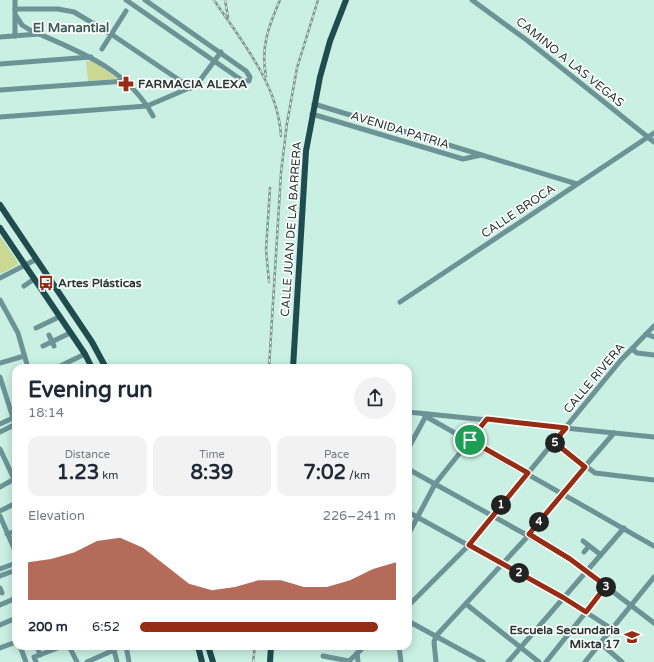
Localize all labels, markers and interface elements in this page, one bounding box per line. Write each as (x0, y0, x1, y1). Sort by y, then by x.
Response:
street label: CAMINO A LAS VEGAS (513, 14, 627, 110)
district label: El Manantial (33, 20, 109, 36)
pharmacy icon: FARMACIA ALEXA (117, 75, 135, 93)
place label: FARMACIA ALEXA (138, 77, 247, 91)
street label: AVENIDA PATRIA (349, 108, 451, 152)
street label: CALLE JUAN DE LA BARRERA (278, 141, 304, 317)
street label: CALLE BROCA (479, 181, 558, 241)
bus stop icon: Artes Plásticas (37, 274, 55, 292)
place label: Artes Plásticas (58, 276, 142, 290)
street label: CALLE RIVERA (561, 340, 627, 416)
text: Evening run (28, 377, 153, 403)
button: share (354, 377, 396, 419)
text: 18:14 (28, 405, 64, 421)
pin (453, 423, 487, 457)
icon: arrive (459, 429, 481, 451)
pin: 5 (545, 433, 565, 453)
text: 5 (552, 436, 558, 449)
text: Distance (65, 448, 110, 461)
text: Time (199, 448, 225, 461)
text: Pace (324, 448, 349, 461)
text: 1.23 (56, 461, 99, 485)
text: 8:39 (191, 461, 233, 485)
text: 7:02 (303, 461, 346, 485)
text: km (99, 469, 118, 482)
text: /km (346, 469, 370, 482)
pin: 1 (491, 495, 511, 515)
text: 1 (498, 498, 504, 511)
text: Elevation (28, 508, 85, 524)
text: 226–241 m (323, 508, 396, 524)
pin: 4 (529, 512, 549, 532)
text: 4 (536, 515, 542, 528)
pin: 2 (509, 563, 529, 583)
text: 2 (516, 566, 522, 579)
pin: 3 (596, 577, 616, 597)
text: 3 (603, 580, 609, 593)
text: 200 m (28, 619, 68, 635)
text: 6:52 (92, 619, 120, 635)
place label: Escuela Secundaria Mixta 17 (509, 623, 620, 651)
school or university icon: Escuela Secundaria Mixta 17 (623, 628, 641, 646)

